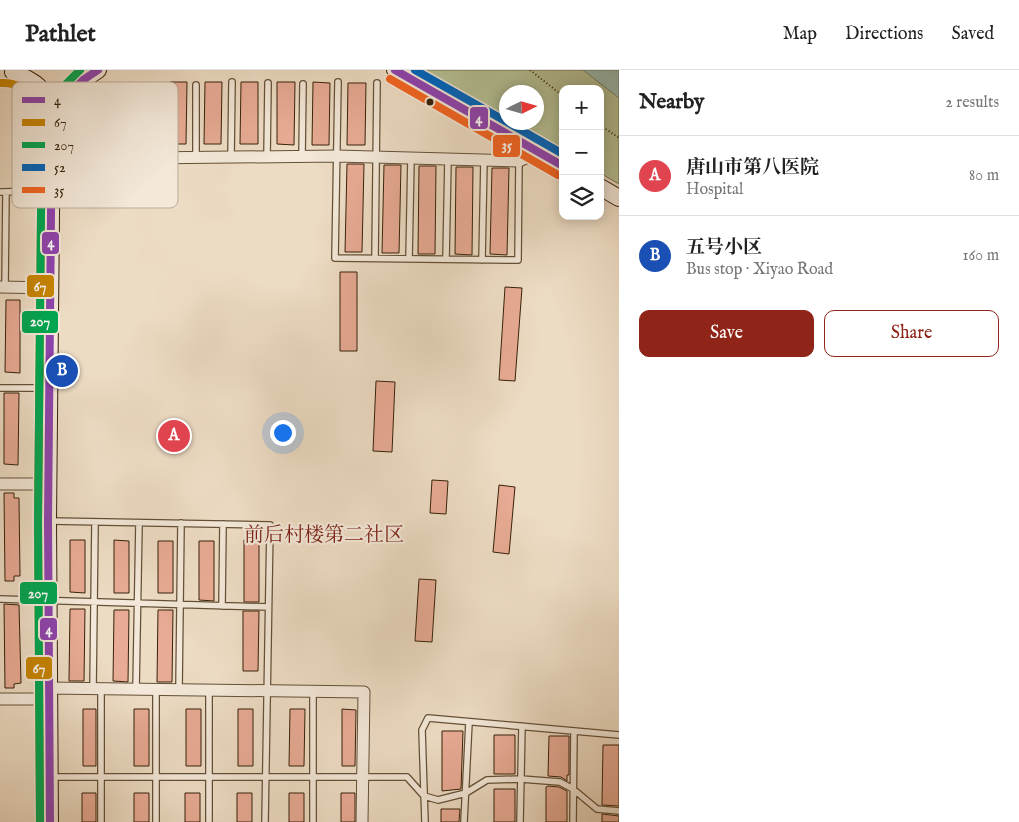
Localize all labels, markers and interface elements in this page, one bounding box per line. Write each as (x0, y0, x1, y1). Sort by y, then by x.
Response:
text: Pathlet (25, 19, 96, 50)
text: Map (783, 23, 817, 46)
text: Directions (845, 23, 923, 46)
text: Saved (951, 23, 994, 46)
legend (12, 82, 178, 208)
north arrow (499, 85, 544, 130)
map controls (559, 85, 604, 220)
button: + (559, 85, 604, 130)
text: Nearby (639, 89, 704, 116)
text: 4 (54, 92, 61, 110)
text: 2 results (945, 93, 999, 113)
unlabelled marker (425, 97, 435, 107)
line badge: 4 (469, 106, 489, 130)
text: 4 (476, 110, 484, 128)
text: 67 (54, 114, 66, 132)
button: − (559, 130, 604, 175)
line badge: 35 (492, 134, 521, 158)
text: 207 (54, 137, 74, 155)
text: 35 (502, 137, 512, 155)
text: 唐山市第八医院 (686, 156, 819, 180)
text: 52 (54, 159, 66, 177)
text: A (650, 166, 660, 186)
text: 80 m (969, 166, 999, 186)
button: layers (559, 175, 604, 220)
text: Hospital (686, 180, 743, 200)
text: 35 (54, 182, 64, 200)
line badge: 4 (41, 231, 60, 255)
text: 4 (48, 234, 56, 252)
text: 五号小区 (686, 236, 762, 260)
text: B (650, 246, 660, 266)
text: 160 m (963, 246, 999, 266)
text: Bus stop · Xiyao Road (686, 260, 833, 280)
line badge: 67 (26, 274, 55, 298)
text: 67 (34, 278, 47, 296)
line badge: 207 (21, 310, 59, 334)
button: Save (639, 310, 814, 357)
button: Share (824, 310, 999, 357)
text: 207 (30, 313, 50, 331)
pin: B (46, 352, 78, 390)
pin: A (158, 417, 190, 455)
your location (270, 420, 296, 446)
district label: 前后村楼第二社区 (244, 523, 404, 548)
line badge: 207 (19, 581, 58, 605)
text: 207 (28, 585, 48, 603)
line badge: 4 (39, 617, 58, 641)
text: 4 (46, 621, 54, 639)
line badge: 67 (25, 656, 53, 680)
text: 67 (33, 660, 46, 678)

